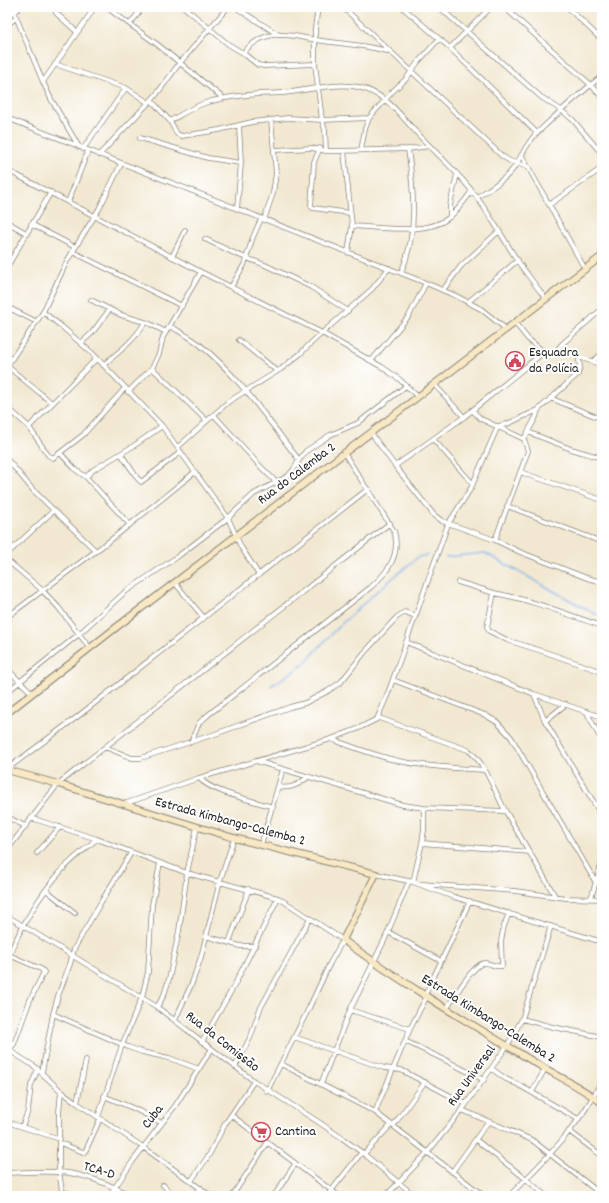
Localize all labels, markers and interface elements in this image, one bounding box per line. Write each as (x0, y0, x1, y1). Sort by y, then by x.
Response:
place label: Esquadra da Polícia (529, 343, 579, 379)
public building icon: Esquadra da Polícia (504, 350, 526, 372)
street label: Rua do Calemba 2 (254, 438, 340, 510)
street label: Estrada Kimbango-Calemba 2 (153, 792, 307, 852)
street label: Estrada Kimbango-Calemba 2 (417, 969, 559, 1069)
street label: Rua da Comissão (181, 1007, 263, 1077)
street label: Rua Universal (443, 1041, 501, 1111)
street label: Cuba (137, 1100, 169, 1133)
supermarket icon: Cantina (250, 1121, 272, 1143)
place label: Cantina (275, 1122, 316, 1142)
street label: TCA-D (81, 1157, 117, 1185)

